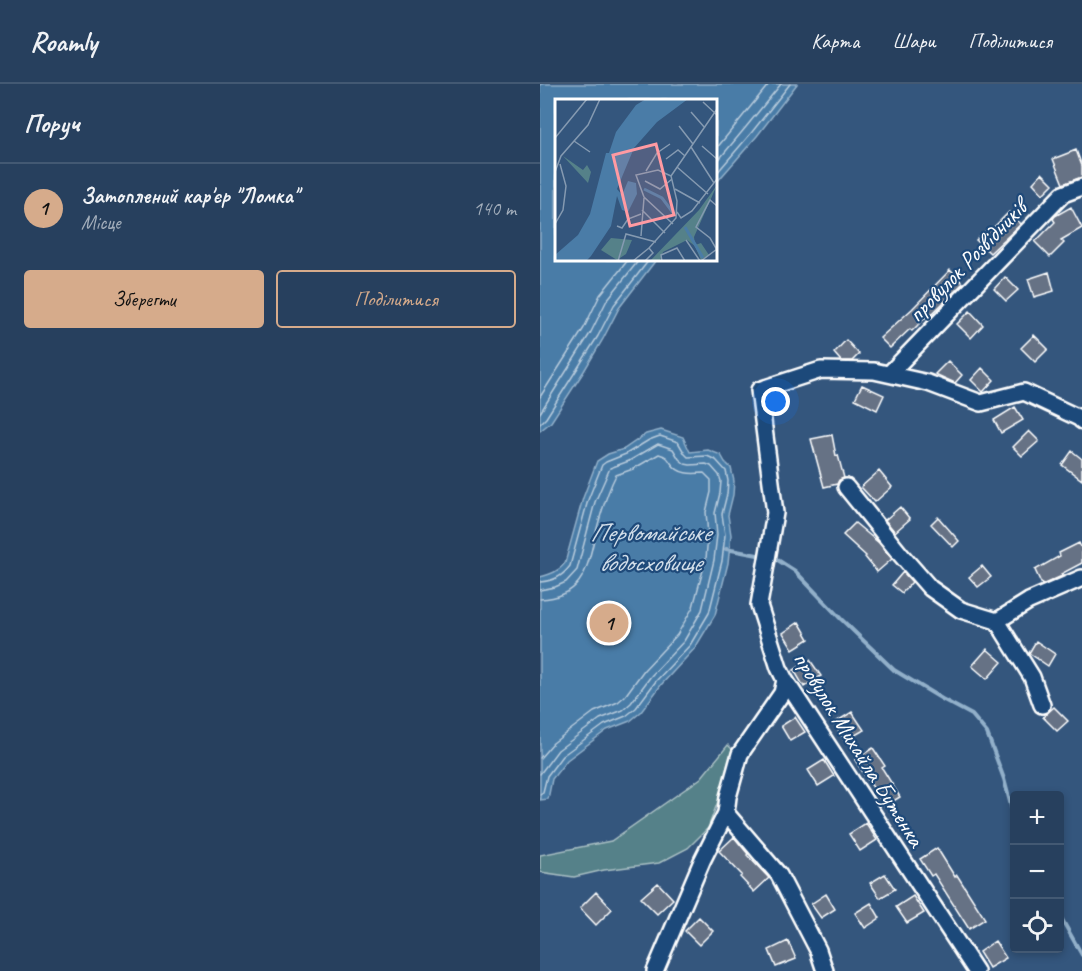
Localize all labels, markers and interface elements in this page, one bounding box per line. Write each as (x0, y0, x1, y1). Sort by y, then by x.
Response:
text: Roamly (30, 24, 97, 59)
text: Карта (811, 28, 859, 54)
text: Шари (892, 28, 936, 54)
text: Поділитися (969, 28, 1052, 54)
inset map (555, 99, 717, 261)
text: Поруч (24, 107, 80, 140)
text: Затоплений кар'єр "Ломка" (81, 182, 298, 210)
street label: провулок Розвідників (901, 189, 1037, 329)
text: 1 (39, 196, 48, 221)
text: 140 m (473, 196, 516, 221)
text: Місце (81, 210, 121, 235)
button: Зберегти (24, 270, 264, 328)
button: Поділитися (276, 270, 516, 328)
your location (761, 387, 790, 416)
water label: Первомайське водосховище (590, 516, 714, 579)
pin: 1 (590, 600, 628, 646)
street label: провулок Михайла Бутенка (787, 646, 932, 854)
map controls (1010, 791, 1064, 953)
button: + (1010, 791, 1064, 845)
button: − (1010, 845, 1064, 899)
button: locate (1010, 899, 1064, 953)

